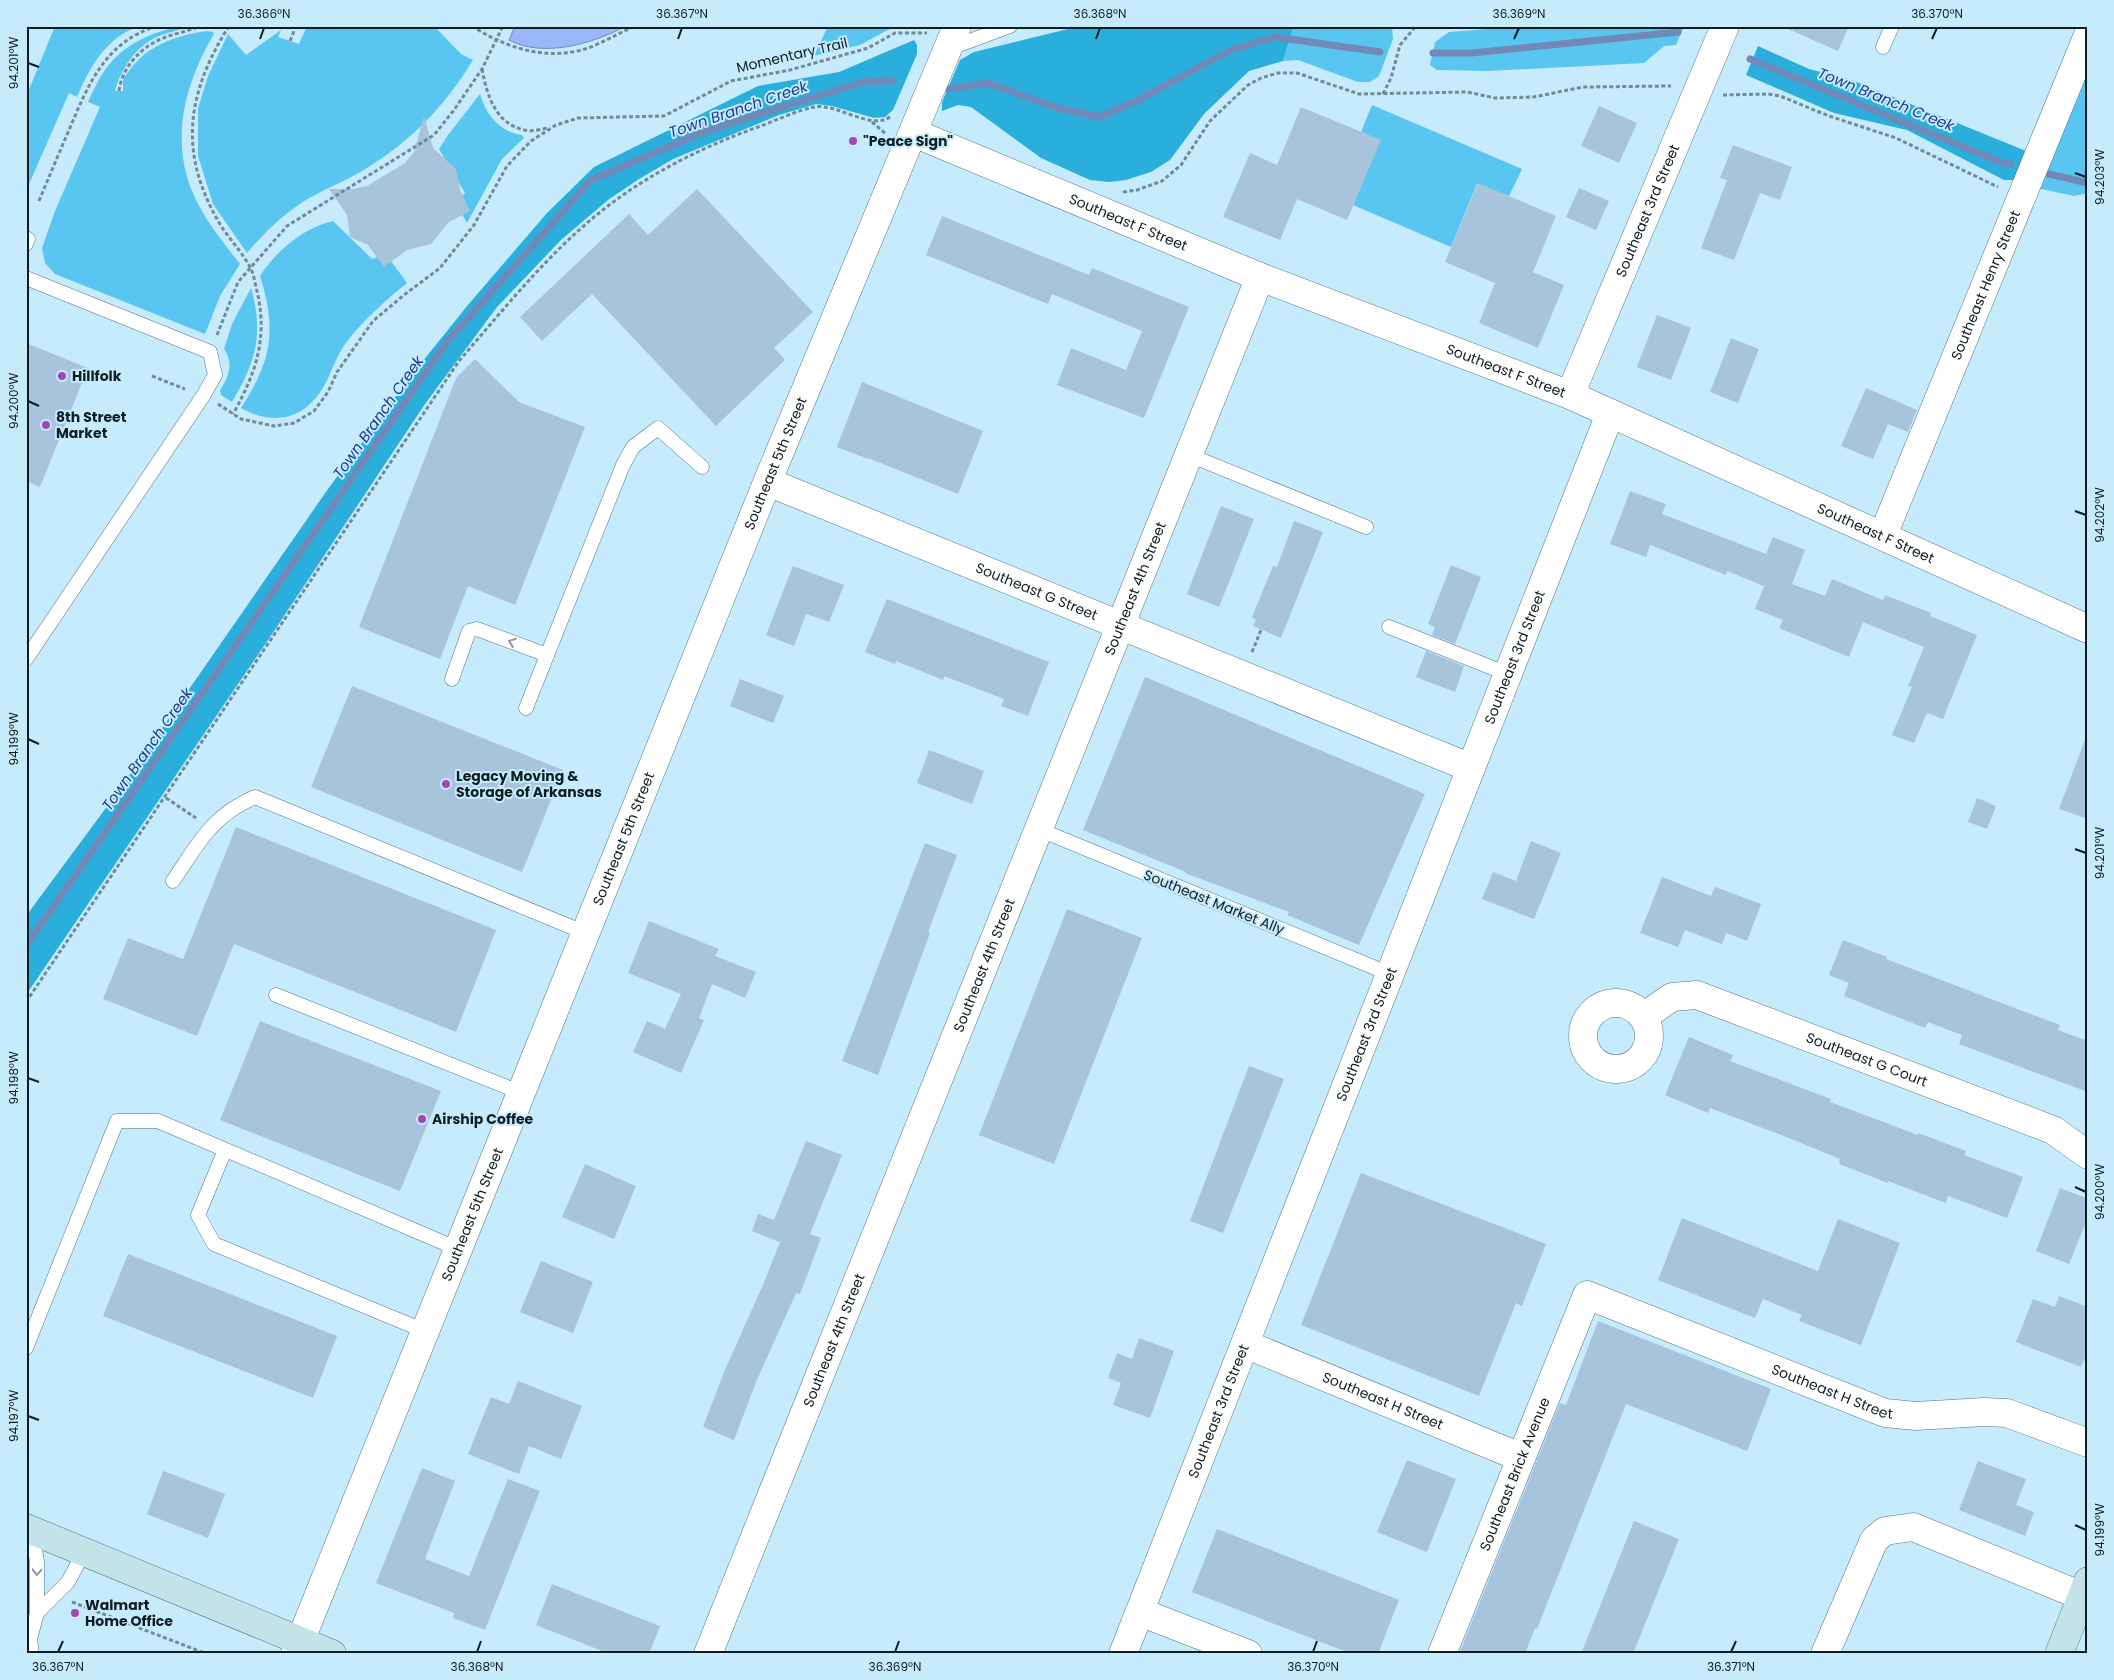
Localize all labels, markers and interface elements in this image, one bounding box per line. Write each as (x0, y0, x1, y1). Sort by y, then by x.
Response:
text: 36.366°N (238, 5, 290, 22)
text: 36.367°N (656, 5, 708, 22)
text: 36.368°N (1074, 5, 1126, 22)
text: 36.369°N (1493, 5, 1545, 22)
text: 36.370°N (1911, 5, 1963, 22)
street label: Momentary Trail (734, 32, 850, 78)
text: 94.201°W (5, 36, 22, 89)
water label: Town Branch Creek (1815, 62, 1958, 136)
water label: Town Branch Creek (666, 75, 811, 143)
place label: "Peace Sign" (863, 131, 953, 151)
marker: "Peace Sign" (847, 135, 859, 147)
street label: Southeast 3rd Street (1611, 141, 1684, 280)
text: 94.203°W (2091, 149, 2108, 205)
street label: Southeast F Street (1066, 189, 1190, 256)
street label: Southeast Henry Street (1946, 207, 2025, 363)
street label: Southeast F Street (1443, 339, 1569, 402)
water label: Town Branch Creek (328, 350, 429, 483)
place label: Hillfolk (72, 366, 122, 386)
marker: Hillfolk (56, 370, 68, 382)
text: 94.200°W (5, 373, 22, 429)
street label: Southeast 5th Street (739, 394, 812, 533)
place label: 8th Street Market (56, 407, 127, 443)
marker: 8th Street Market (40, 419, 52, 431)
text: 94.202°W (2091, 487, 2108, 543)
street label: Southeast F Street (1814, 498, 1938, 568)
street label: Southeast 4th Street (1099, 519, 1171, 658)
street label: Southeast G Street (973, 557, 1101, 625)
street label: Southeast 3rd Street (1479, 587, 1550, 727)
one-way arrow (508, 638, 517, 648)
water label: Town Branch Creek (97, 682, 198, 815)
text: 94.199°W (5, 712, 22, 766)
place label: Legacy Moving & Storage of Arkansas (456, 766, 602, 802)
street label: Southeast 5th Street (588, 769, 659, 908)
marker: Legacy Moving & Storage of Arkansas (440, 778, 452, 790)
text: 94.201°W (2091, 826, 2108, 879)
street label: Southeast Market Ally (1141, 865, 1287, 939)
street label: Southeast 4th Street (948, 896, 1020, 1035)
street label: Southeast 3rd Street (1331, 964, 1402, 1104)
street label: Southeast G Court (1803, 1027, 1930, 1092)
text: 94.198°W (5, 1051, 22, 1105)
place label: Airship Coffee (432, 1109, 534, 1129)
marker: Airship Coffee (416, 1113, 428, 1125)
street label: Southeast 5th Street (436, 1145, 508, 1284)
text: 94.200°W (2091, 1164, 2108, 1220)
street label: Southeast 4th Street (798, 1271, 870, 1410)
street label: Southeast 3rd Street (1183, 1341, 1254, 1481)
street label: Southeast H Street (1769, 1359, 1894, 1424)
street label: Southeast H Street (1319, 1367, 1446, 1434)
text: 94.197°W (5, 1390, 22, 1442)
street label: Southeast Brick Avenue (1475, 1394, 1555, 1554)
text: 94.199°W (2091, 1503, 2108, 1557)
one-way arrow (32, 1568, 42, 1576)
place label: Walmart Home Office (85, 1595, 173, 1631)
marker: Walmart Home Office (69, 1607, 81, 1619)
text: 36.367°N (32, 1658, 84, 1675)
text: 36.368°N (451, 1658, 503, 1675)
text: 36.369°N (869, 1658, 921, 1675)
text: 36.370°N (1287, 1658, 1339, 1675)
text: 36.371°N (1707, 1658, 1755, 1675)

